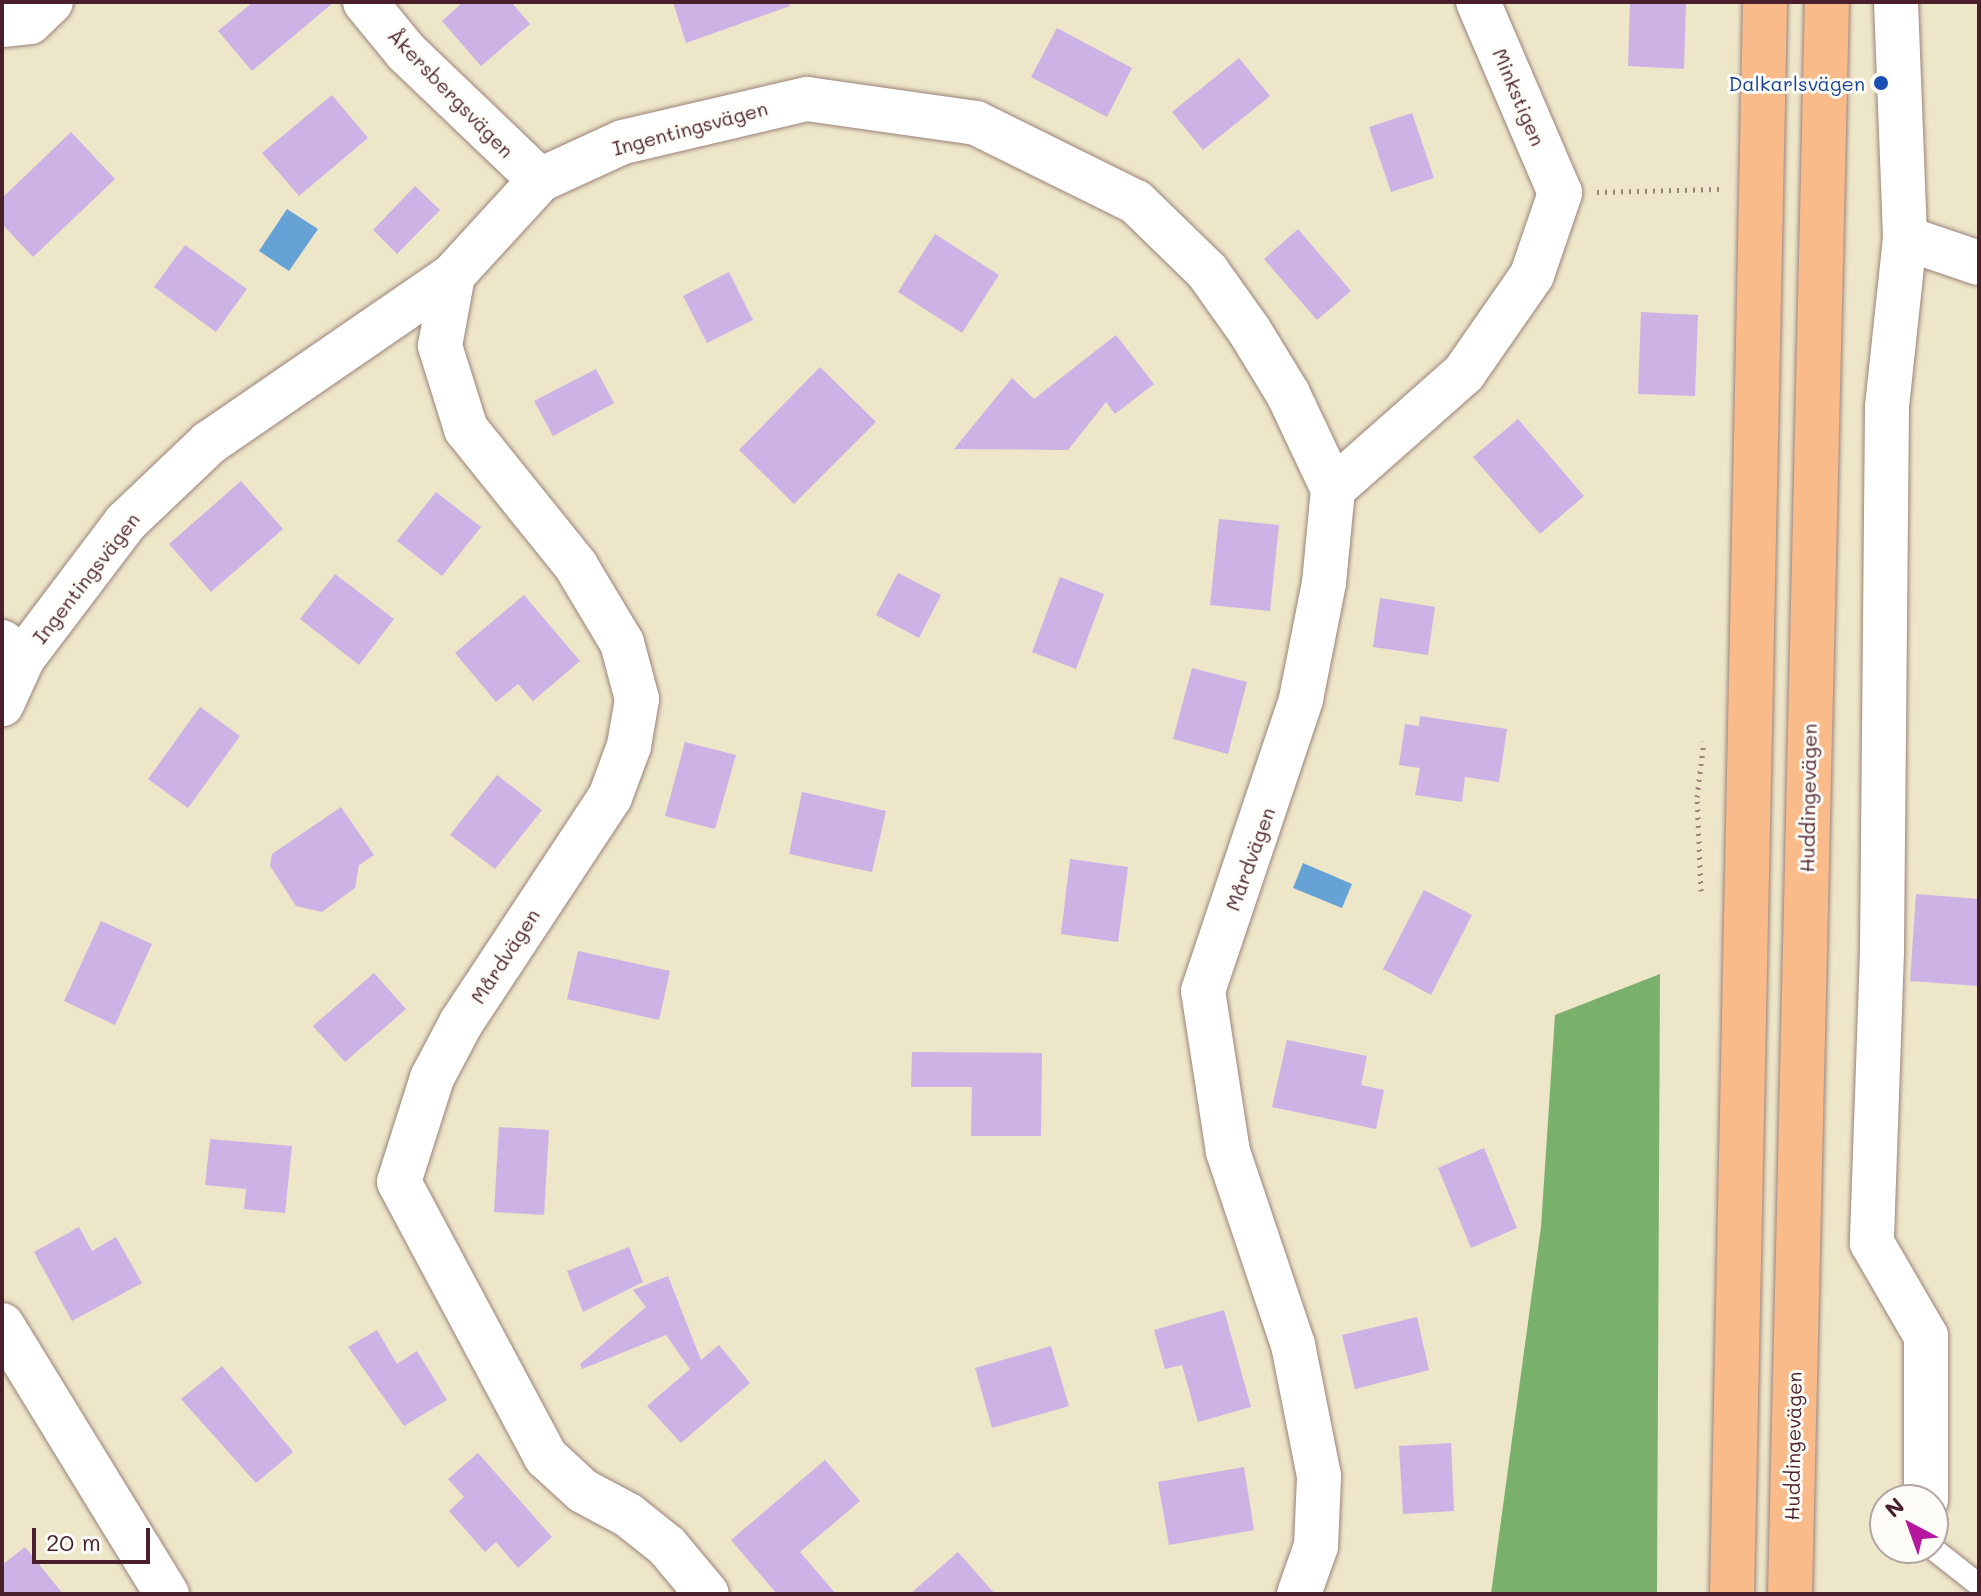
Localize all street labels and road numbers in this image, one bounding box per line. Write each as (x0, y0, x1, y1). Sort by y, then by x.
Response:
street label: Åkersbergsvägen (383, 23, 519, 163)
street label: Minkstigen (1488, 45, 1550, 149)
street label: Ingentingsvägen (610, 96, 770, 160)
street label: Ingentingsvägen (27, 508, 145, 648)
street label: Huddingevägen (1795, 723, 1821, 873)
street label: Mårdvägen (1220, 804, 1280, 914)
street label: Mårdvägen (465, 904, 545, 1008)
street label: Huddingevägen (1780, 1371, 1806, 1521)

